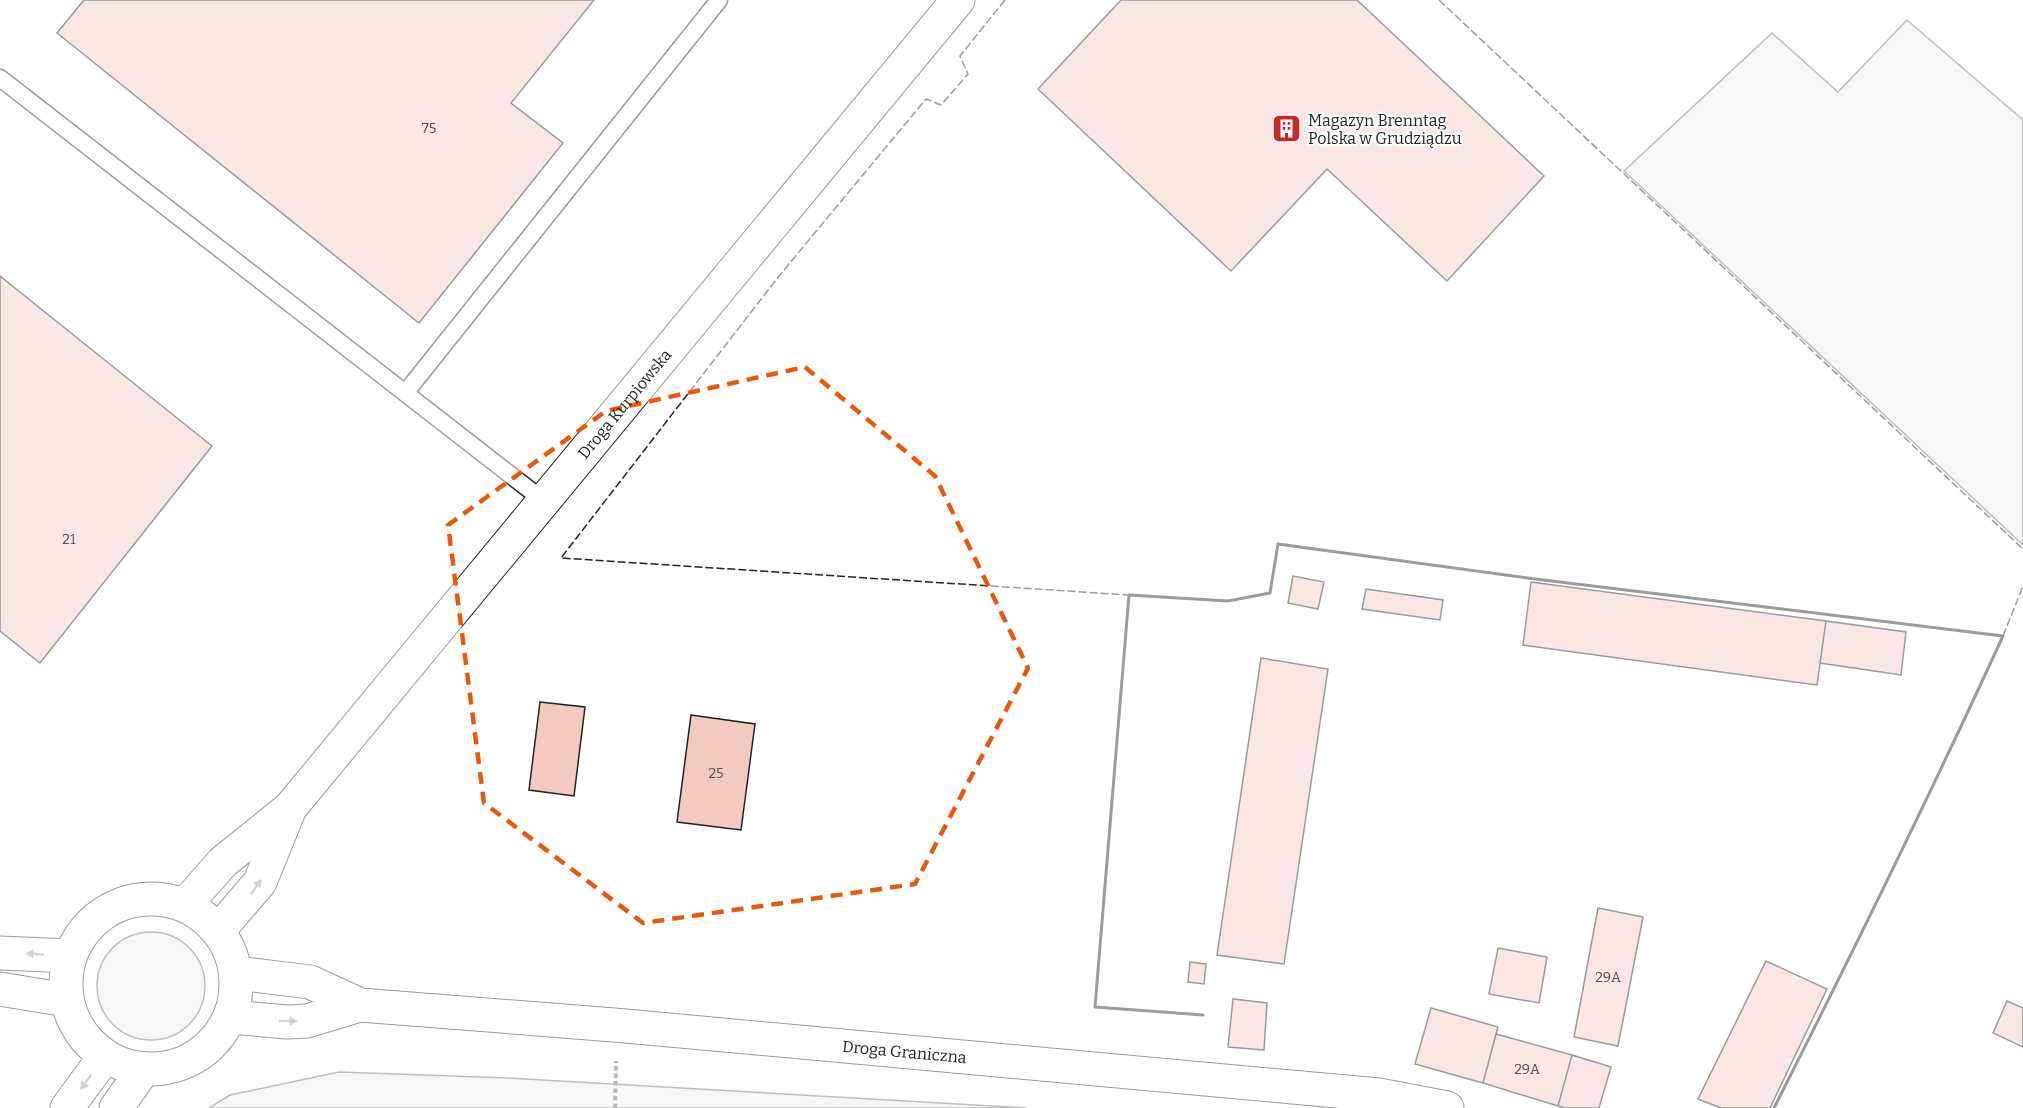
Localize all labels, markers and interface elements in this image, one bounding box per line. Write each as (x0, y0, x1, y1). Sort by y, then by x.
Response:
place label: Magazyn Brenntag Polska w Grudziądzu (1308, 111, 1462, 148)
building icon: Magazyn Brenntag Polska w Grudziądzu (1271, 113, 1303, 145)
house number: 75 (422, 120, 436, 137)
street label: Droga Kurpiowska (574, 345, 675, 462)
house number: 21 (62, 531, 76, 548)
house number: 25 (708, 765, 724, 782)
one-way arrow (250, 879, 262, 895)
one-way arrow (26, 950, 45, 959)
house number: 29A (1595, 969, 1621, 986)
one-way arrow (279, 1017, 298, 1026)
street label: Droga Graniczna (841, 1036, 968, 1067)
house number: 29A (1514, 1061, 1540, 1078)
one-way arrow (80, 1073, 92, 1089)

